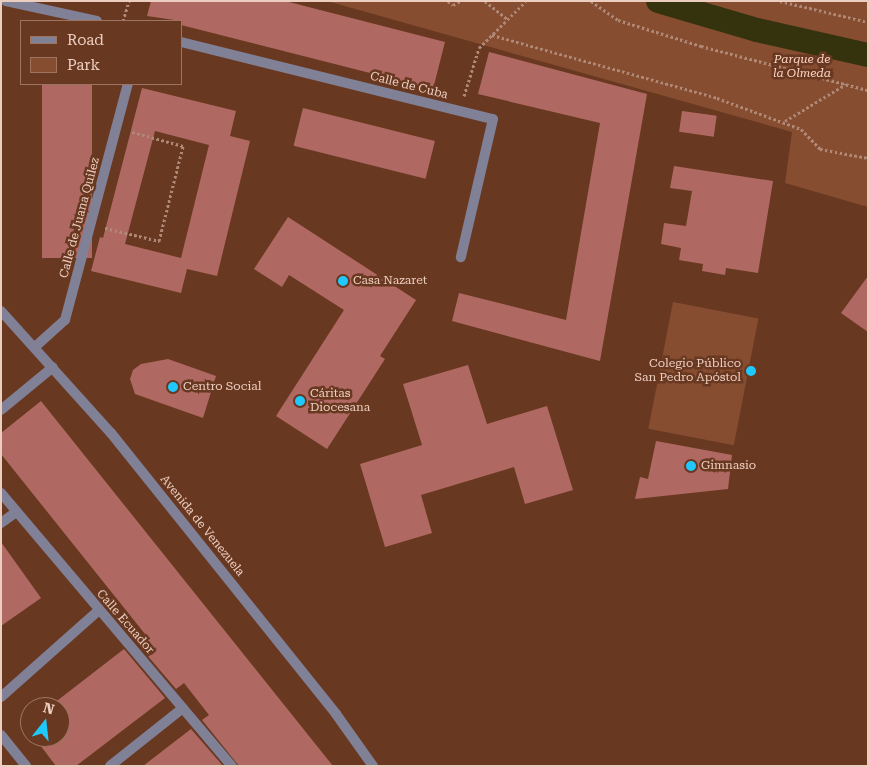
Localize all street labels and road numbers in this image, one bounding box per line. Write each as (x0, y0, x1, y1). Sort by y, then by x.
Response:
street label: Calle de Cuba (369, 69, 449, 103)
street label: Calle de Juana Quilez (57, 156, 103, 280)
street label: Avenida de Venezuela (157, 473, 247, 579)
street label: Calle Ecuador (93, 587, 157, 657)

